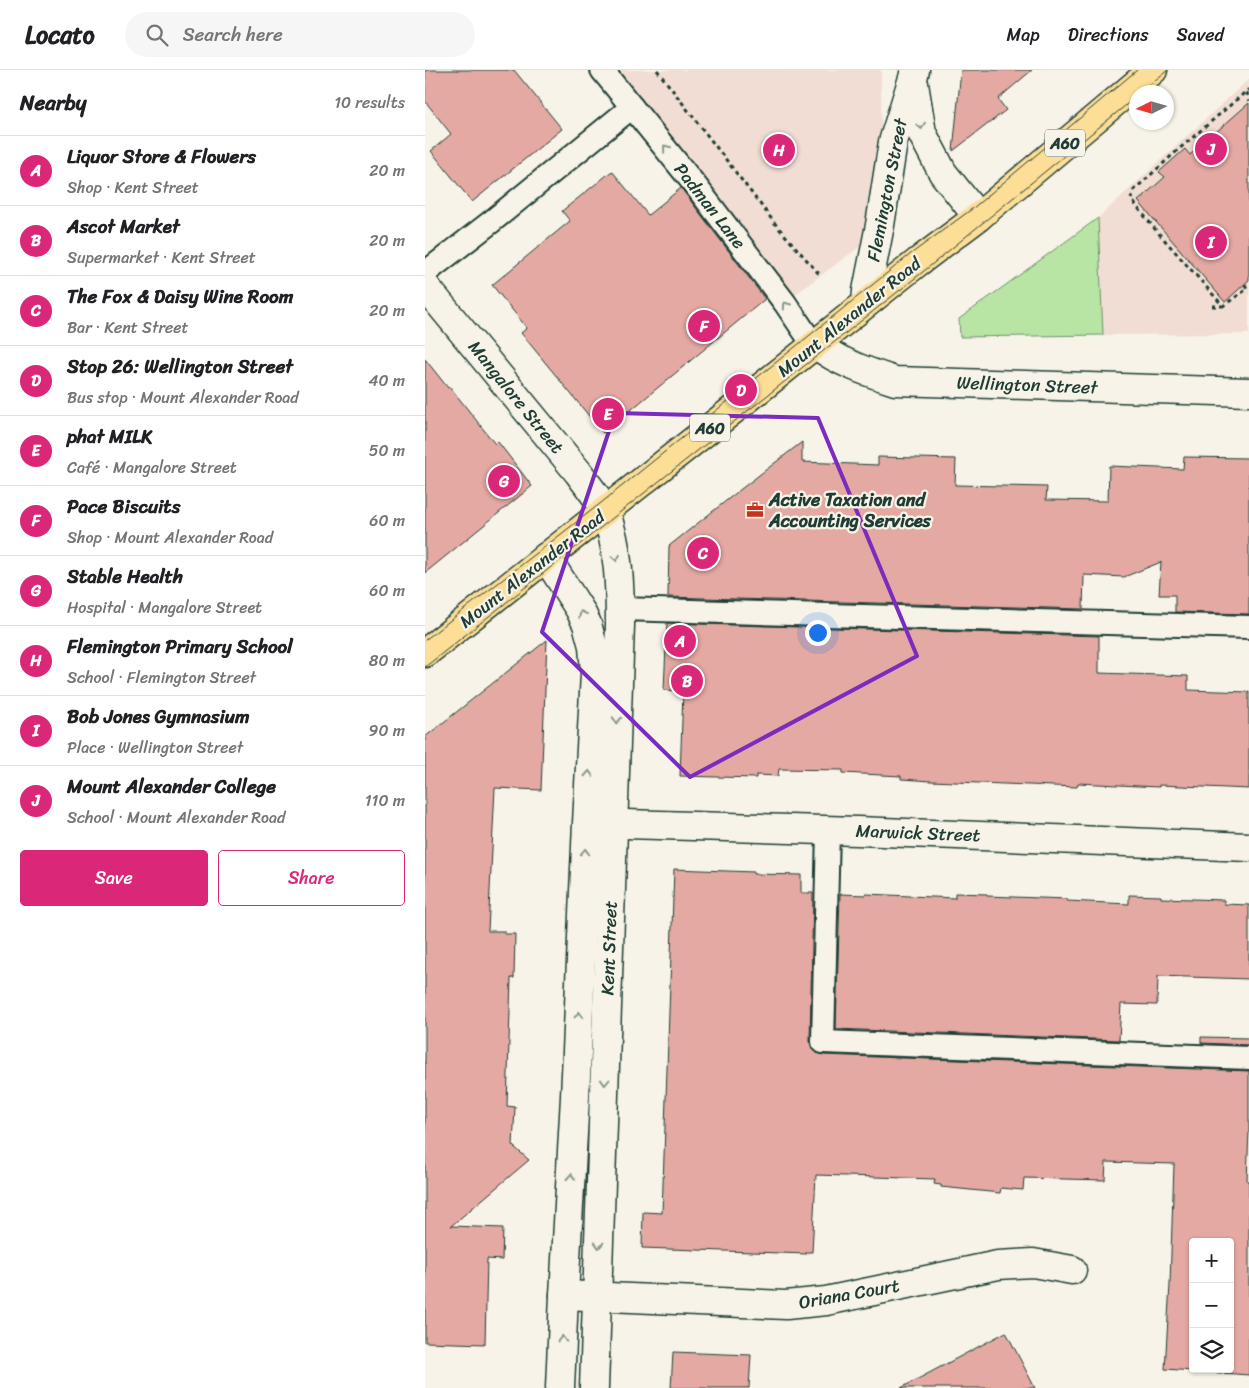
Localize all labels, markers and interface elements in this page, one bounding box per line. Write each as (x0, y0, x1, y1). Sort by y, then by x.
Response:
search box (125, 12, 475, 57)
text: Locato (25, 14, 95, 56)
text: Search here (183, 18, 283, 51)
text: Map (1007, 19, 1040, 51)
text: Directions (1068, 19, 1149, 51)
text: Saved (1177, 19, 1224, 51)
icon: search (143, 21, 171, 49)
text: Nearby (20, 84, 86, 122)
north arrow (1129, 85, 1174, 130)
text: 10 results (334, 88, 405, 117)
street label: Flemington Street (857, 115, 917, 264)
one-way arrow (916, 122, 926, 130)
road number: A60 (1045, 129, 1085, 156)
pin: J (1195, 130, 1227, 168)
pin: H (763, 131, 795, 169)
text: Liquor Store & Flowers (67, 140, 256, 173)
one-way arrow (662, 145, 671, 154)
text: A (31, 156, 41, 185)
text: 20 m (369, 156, 405, 185)
street label: Padman Lane (666, 156, 754, 256)
text: Shop · Kent Street (67, 173, 199, 202)
text: Ascot Market (67, 210, 180, 243)
pin: I (1195, 223, 1227, 261)
text: B (31, 226, 41, 255)
text: 20 m (369, 226, 405, 255)
text: Supermarket · Kent Street (67, 243, 256, 272)
street label: Mount Alexander Road (770, 247, 930, 386)
text: The Fox & Daisy Wine Room (67, 280, 293, 313)
text: C (31, 296, 41, 325)
text: 20 m (369, 296, 405, 325)
one-way arrow (783, 301, 792, 311)
pin: F (688, 307, 720, 345)
text: Bar · Kent Street (67, 313, 189, 342)
street label: Mangalore Street (460, 333, 572, 461)
text: Stop 26: Wellington Street (67, 350, 293, 383)
text: D (31, 366, 41, 395)
text: 40 m (368, 366, 405, 395)
street label: Wellington Street (956, 367, 1099, 403)
pin: D (725, 371, 757, 409)
text: Bus stop · Mount Alexander Road (67, 383, 299, 412)
pin: E (592, 395, 624, 433)
road number: A60 (690, 414, 730, 442)
text: phat MILK (67, 420, 152, 453)
text: E (32, 436, 40, 465)
text: 50 m (369, 436, 405, 465)
text: Café · Mangalore Street (67, 453, 237, 482)
pin: G (488, 462, 520, 500)
place label: Active Taxation and Accounting Services (768, 484, 932, 537)
text: Pace Biscuits (67, 490, 180, 523)
office icon: Active Taxation and Accounting Services (745, 500, 765, 520)
street label: Mount Alexander Road (452, 501, 613, 637)
text: F (32, 506, 40, 535)
text: 60 m (369, 506, 405, 535)
text: Shop · Mount Alexander Road (67, 523, 273, 552)
pin: C (687, 534, 719, 572)
one-way arrow (610, 554, 620, 562)
text: Stable Health (67, 560, 183, 593)
text: G (31, 576, 41, 605)
text: 60 m (369, 576, 405, 605)
text: Hospital · Mangalore Street (67, 593, 262, 622)
one-way arrow (578, 610, 588, 619)
your location (805, 620, 831, 646)
pin: A (664, 622, 696, 660)
text: Flemington Primary School (67, 630, 293, 663)
text: H (30, 646, 42, 675)
text: 80 m (369, 646, 405, 675)
pin: B (671, 662, 703, 700)
text: School · Flemington Street (67, 663, 256, 692)
text: Bob Jones Gymnasium (67, 700, 250, 733)
text: I (33, 716, 39, 745)
text: 90 m (369, 716, 405, 745)
one-way arrow (612, 716, 622, 724)
text: Place · Wellington Street (67, 733, 243, 762)
text: Mount Alexander College (67, 770, 276, 803)
one-way arrow (584, 770, 595, 778)
text: J (32, 786, 40, 815)
text: 110 m (365, 786, 405, 815)
text: School · Mount Alexander Road (67, 803, 285, 832)
street label: Marwick Street (855, 815, 981, 851)
one-way arrow (580, 848, 591, 856)
button: Save (20, 850, 208, 906)
button: Share (218, 850, 405, 906)
street label: Kent Street (591, 900, 627, 996)
one-way arrow (573, 1010, 584, 1018)
one-way arrow (599, 1078, 610, 1086)
one-way arrow (565, 1173, 576, 1181)
map controls (1189, 1238, 1234, 1373)
button: + (1189, 1238, 1234, 1283)
one-way arrow (594, 1241, 604, 1249)
street label: Oriana Court (796, 1269, 902, 1319)
button: − (1189, 1283, 1234, 1328)
button: layers (1189, 1328, 1234, 1373)
one-way arrow (557, 1335, 567, 1343)

